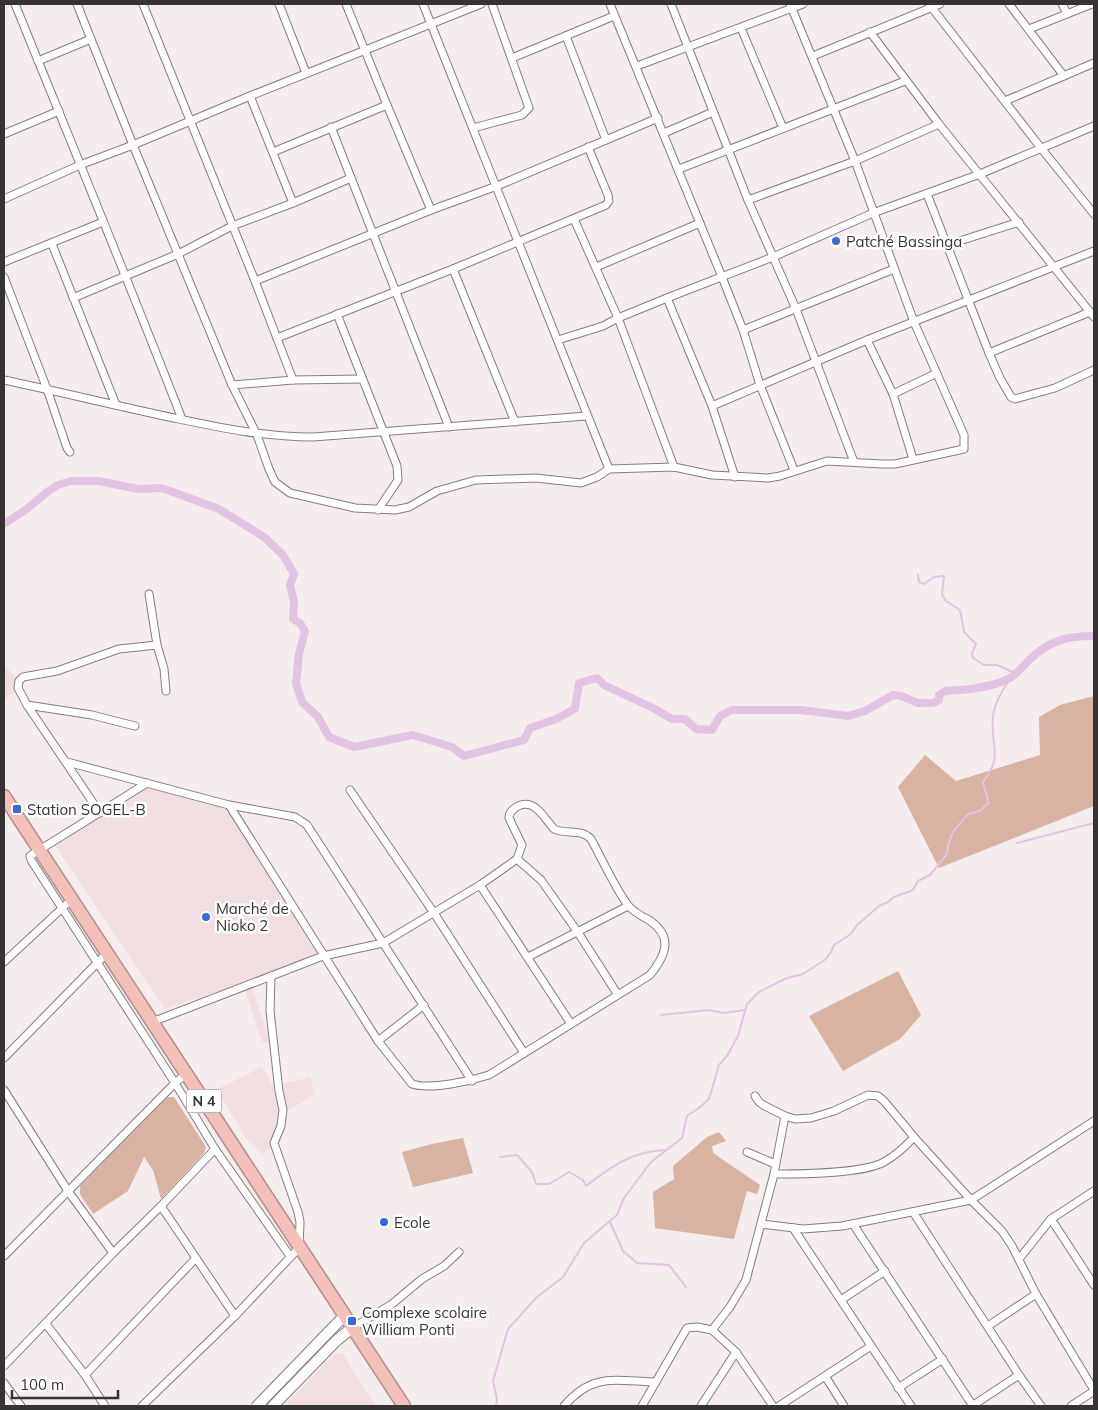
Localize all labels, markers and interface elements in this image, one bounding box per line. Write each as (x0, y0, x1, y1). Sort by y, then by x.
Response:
place label: Patché Bassinga (846, 232, 962, 251)
marker: Patché Bassinga (830, 235, 842, 247)
place label: Station SOGEL-B (27, 800, 146, 819)
marker: Station SOGEL-B (11, 803, 23, 815)
place label: Marché de Nioko 2 (216, 899, 289, 935)
marker: Marché de Nioko 2 (200, 911, 212, 923)
road number: N 4 (186, 1090, 222, 1112)
place label: Ecole (394, 1213, 430, 1232)
marker: Ecole (378, 1216, 390, 1228)
place label: Complexe scolaire William Ponti (362, 1303, 487, 1339)
marker: Complexe scolaire William Ponti (346, 1315, 358, 1327)
scale bar (12, 1368, 119, 1400)
text: 100 m (20, 1375, 64, 1394)

